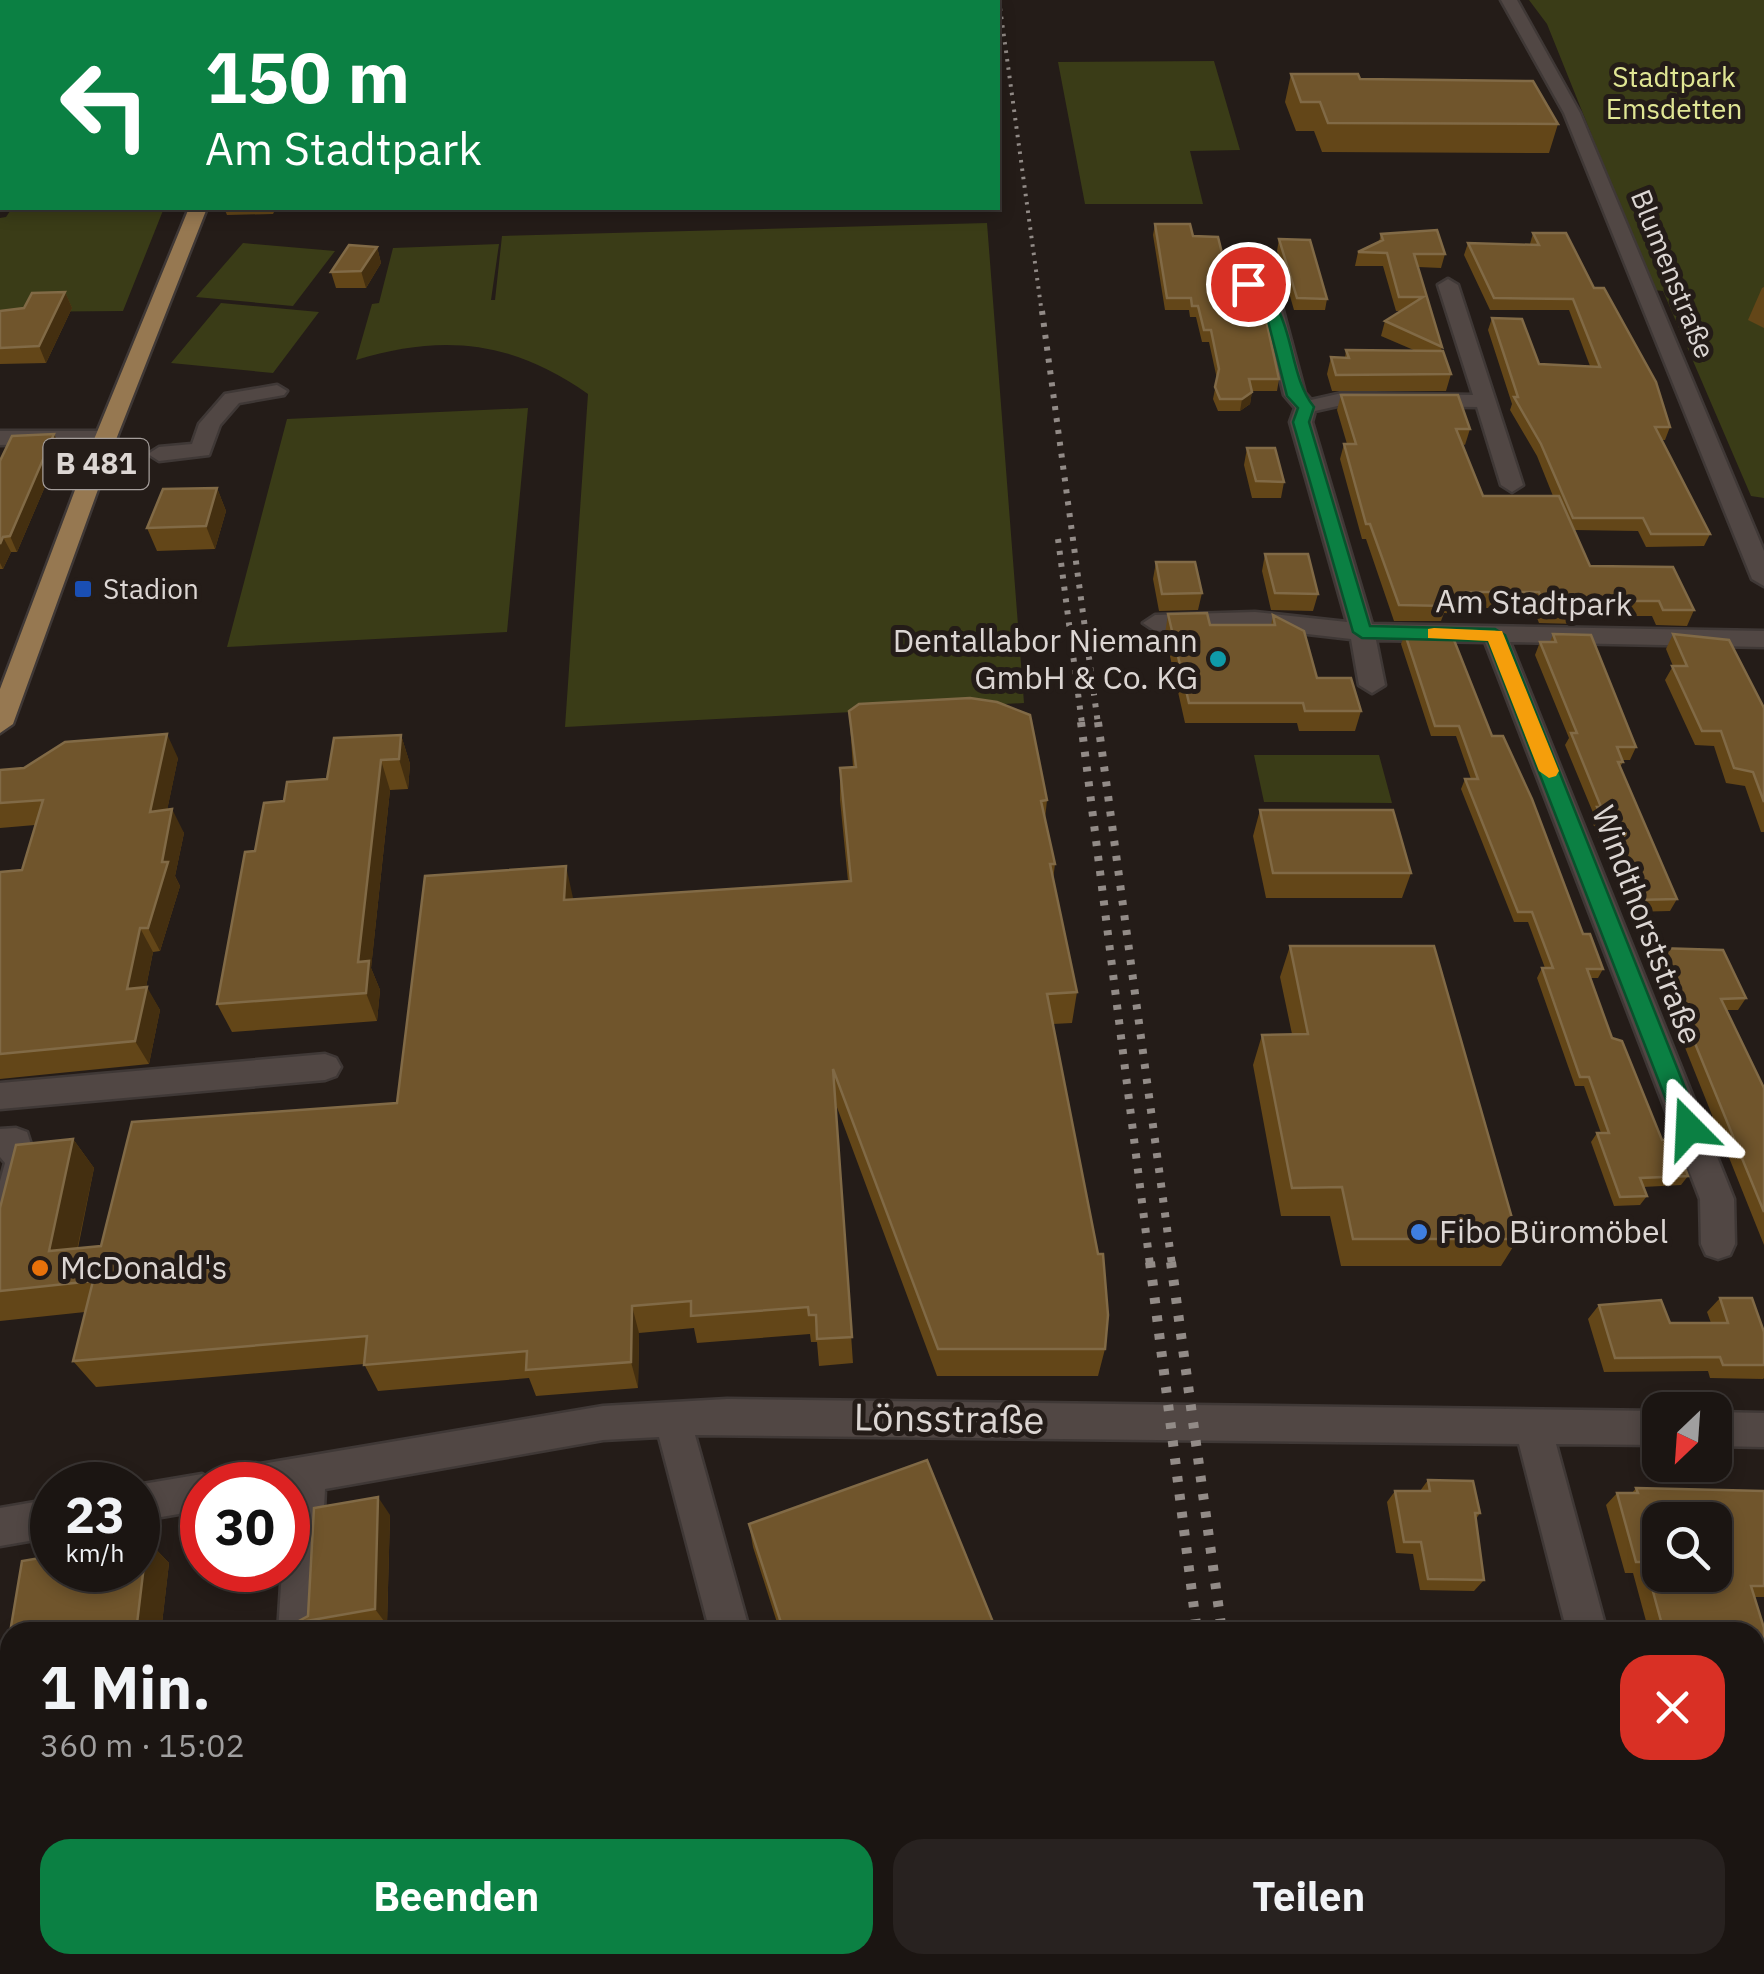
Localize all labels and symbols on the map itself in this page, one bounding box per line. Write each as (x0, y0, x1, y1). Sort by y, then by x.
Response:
park label: Stadtpark Emsdetten (1606, 58, 1742, 127)
street label: Blumenstraße (1623, 184, 1724, 364)
pin (1206, 242, 1291, 327)
road number: B 481 (44, 439, 148, 489)
place label: Stadion (103, 570, 199, 607)
marker: Stadion (72, 578, 94, 600)
street label: Am Stadtpark (1435, 579, 1633, 625)
place label: Dentallabor Niemann GmbH & Co. KG (893, 619, 1198, 698)
marker: Dentallabor Niemann GmbH & Co. KG (1207, 648, 1229, 670)
street label: Windthorststraße (1583, 799, 1713, 1050)
position arrow (1637, 1076, 1741, 1180)
place label: Fibo Büromöbel (1439, 1210, 1668, 1252)
marker: Fibo Büromöbel (1408, 1221, 1430, 1243)
place label: McDonald's (60, 1246, 227, 1288)
marker: McDonald's (29, 1257, 51, 1279)
street label: Lönsstraße (853, 1391, 1045, 1444)
north arrow (1642, 1392, 1732, 1482)
speed limit sign: 30 (180, 1462, 310, 1592)

